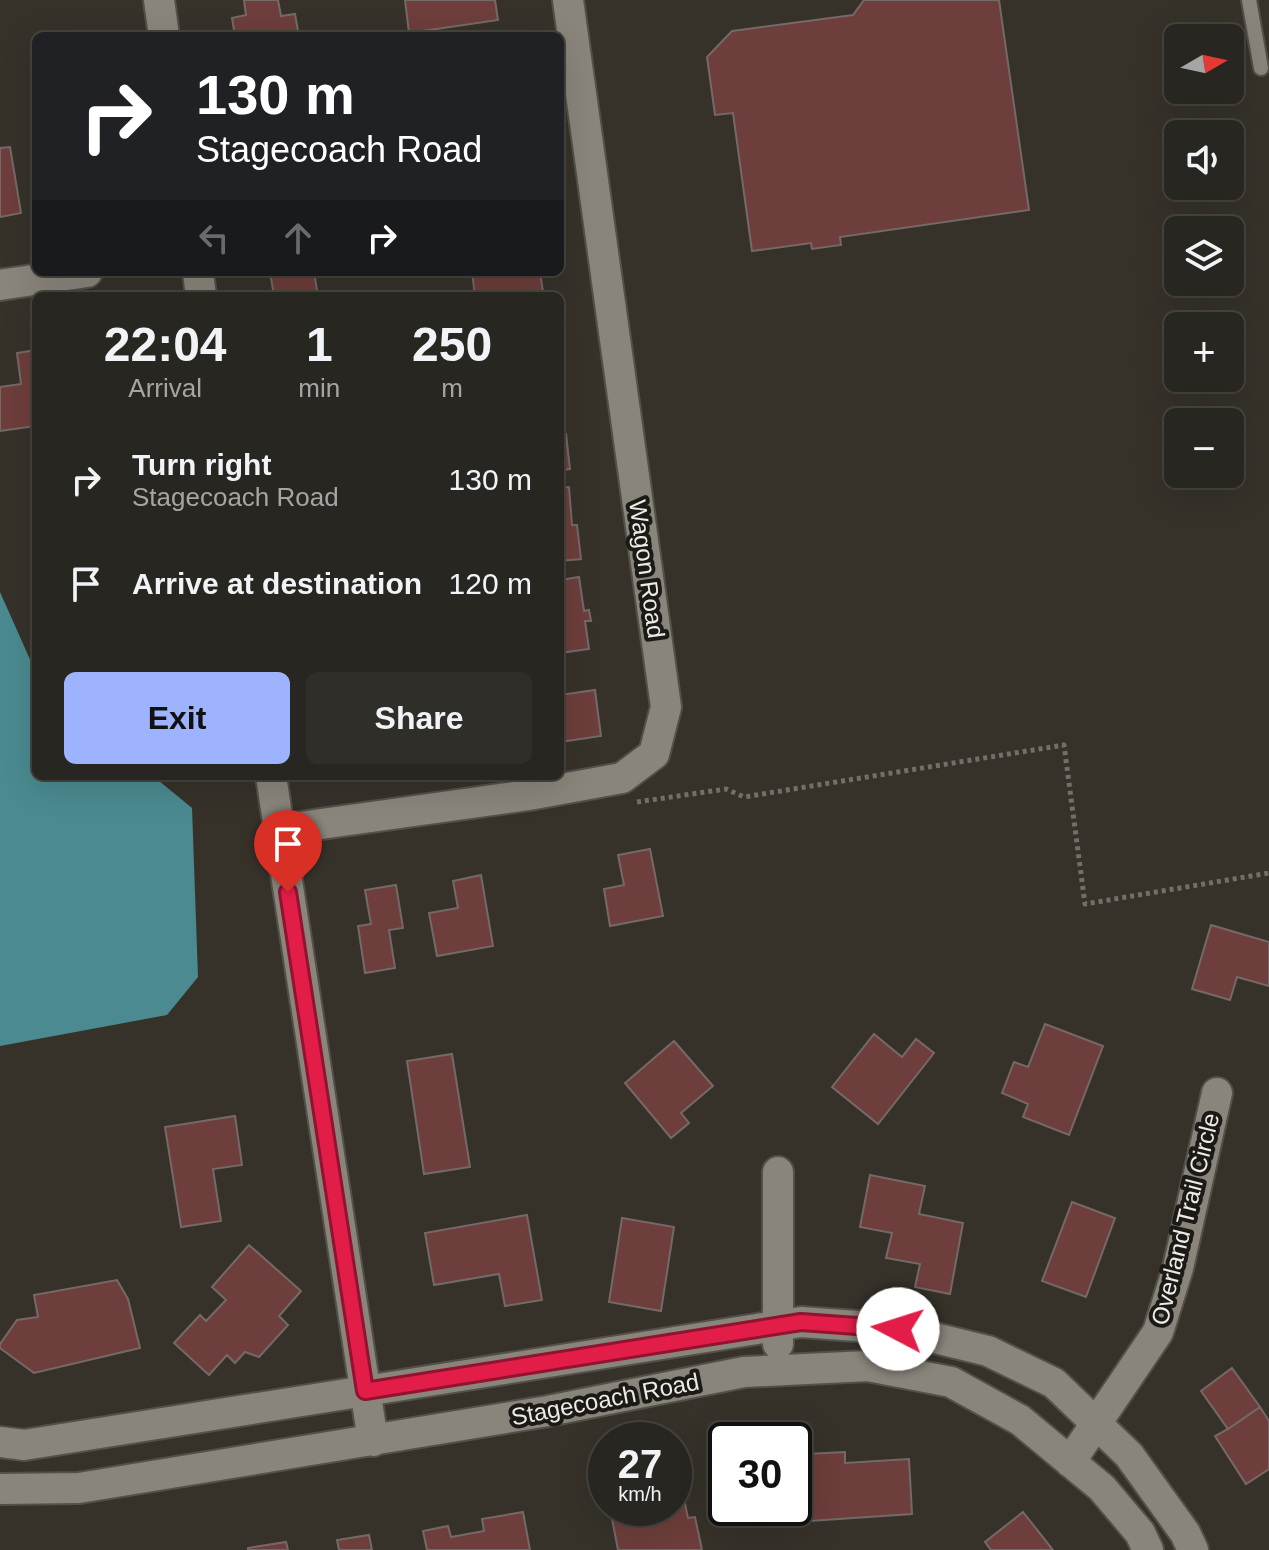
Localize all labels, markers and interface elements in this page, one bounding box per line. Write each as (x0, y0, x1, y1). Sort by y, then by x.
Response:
north arrow (1164, 24, 1244, 104)
map controls (1164, 24, 1244, 488)
text: 130 m (196, 63, 355, 126)
icon: right (64, 64, 168, 168)
button: sound (1164, 120, 1244, 200)
text: Stagecoach Road (196, 129, 482, 170)
icon: left (192, 216, 236, 260)
icon: ahead (276, 216, 320, 260)
icon: right (360, 216, 404, 260)
button: layers (1164, 216, 1244, 296)
button: + (1164, 312, 1244, 392)
text: 22:04 (104, 318, 227, 371)
text: 1 (306, 318, 333, 371)
text: 250 (412, 318, 492, 371)
text: Arrival (128, 373, 202, 403)
text: min (298, 373, 340, 403)
text: m (441, 373, 463, 403)
button: − (1164, 408, 1244, 488)
text: Turn right (132, 448, 271, 481)
icon: right (64, 458, 108, 502)
text: 130 m (449, 463, 532, 496)
text: Stagecoach Road (132, 482, 339, 512)
street label: Wagon Road (624, 498, 670, 640)
icon: arrive (64, 562, 108, 606)
text: Arrive at destination (132, 567, 422, 600)
text: 120 m (449, 567, 532, 600)
button: Exit (64, 672, 290, 764)
button: Share (306, 672, 532, 764)
pin (254, 810, 322, 892)
icon: arrive (266, 822, 310, 866)
street label: Overland Trail Circle (1146, 1110, 1224, 1328)
position arrow (856, 1287, 940, 1371)
street label: Stagecoach Road (509, 1368, 701, 1430)
speed limit sign: 30 (708, 1422, 812, 1526)
text: 27 (618, 1442, 662, 1486)
text: km/h (618, 1483, 662, 1505)

